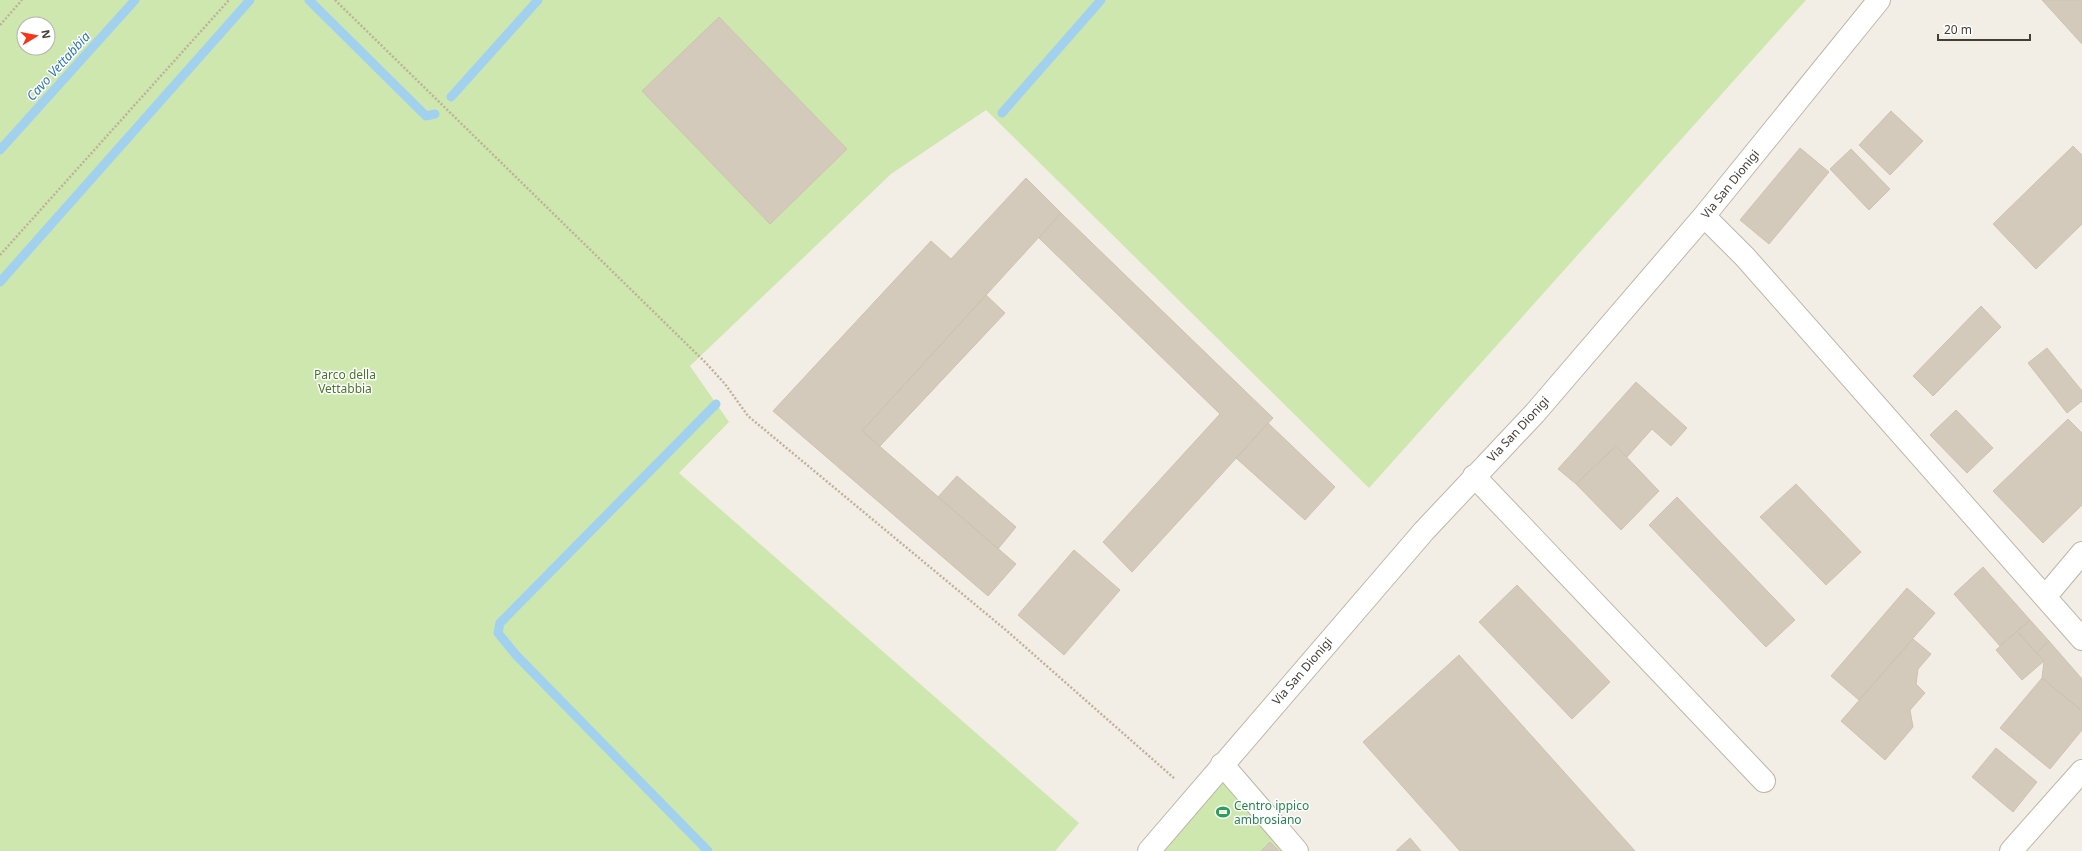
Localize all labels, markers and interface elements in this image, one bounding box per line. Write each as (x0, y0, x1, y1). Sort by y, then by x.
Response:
north arrow (16, 16, 56, 56)
scale bar (1938, 16, 2030, 42)
text: 20 m (1944, 21, 1972, 38)
water label: Cavo Vettabbia (22, 27, 94, 104)
text: N (38, 28, 55, 40)
street label: Via San Dionigi (1697, 146, 1763, 222)
park label: Parco della Vettabbia (314, 366, 376, 397)
street label: Via San Dionigi (1483, 392, 1553, 466)
street label: Via San Dionigi (1268, 634, 1336, 708)
place label: Centro ippico ambrosiano (1234, 797, 1309, 828)
sports icon: Centro ippico ambrosiano (1215, 804, 1231, 820)

